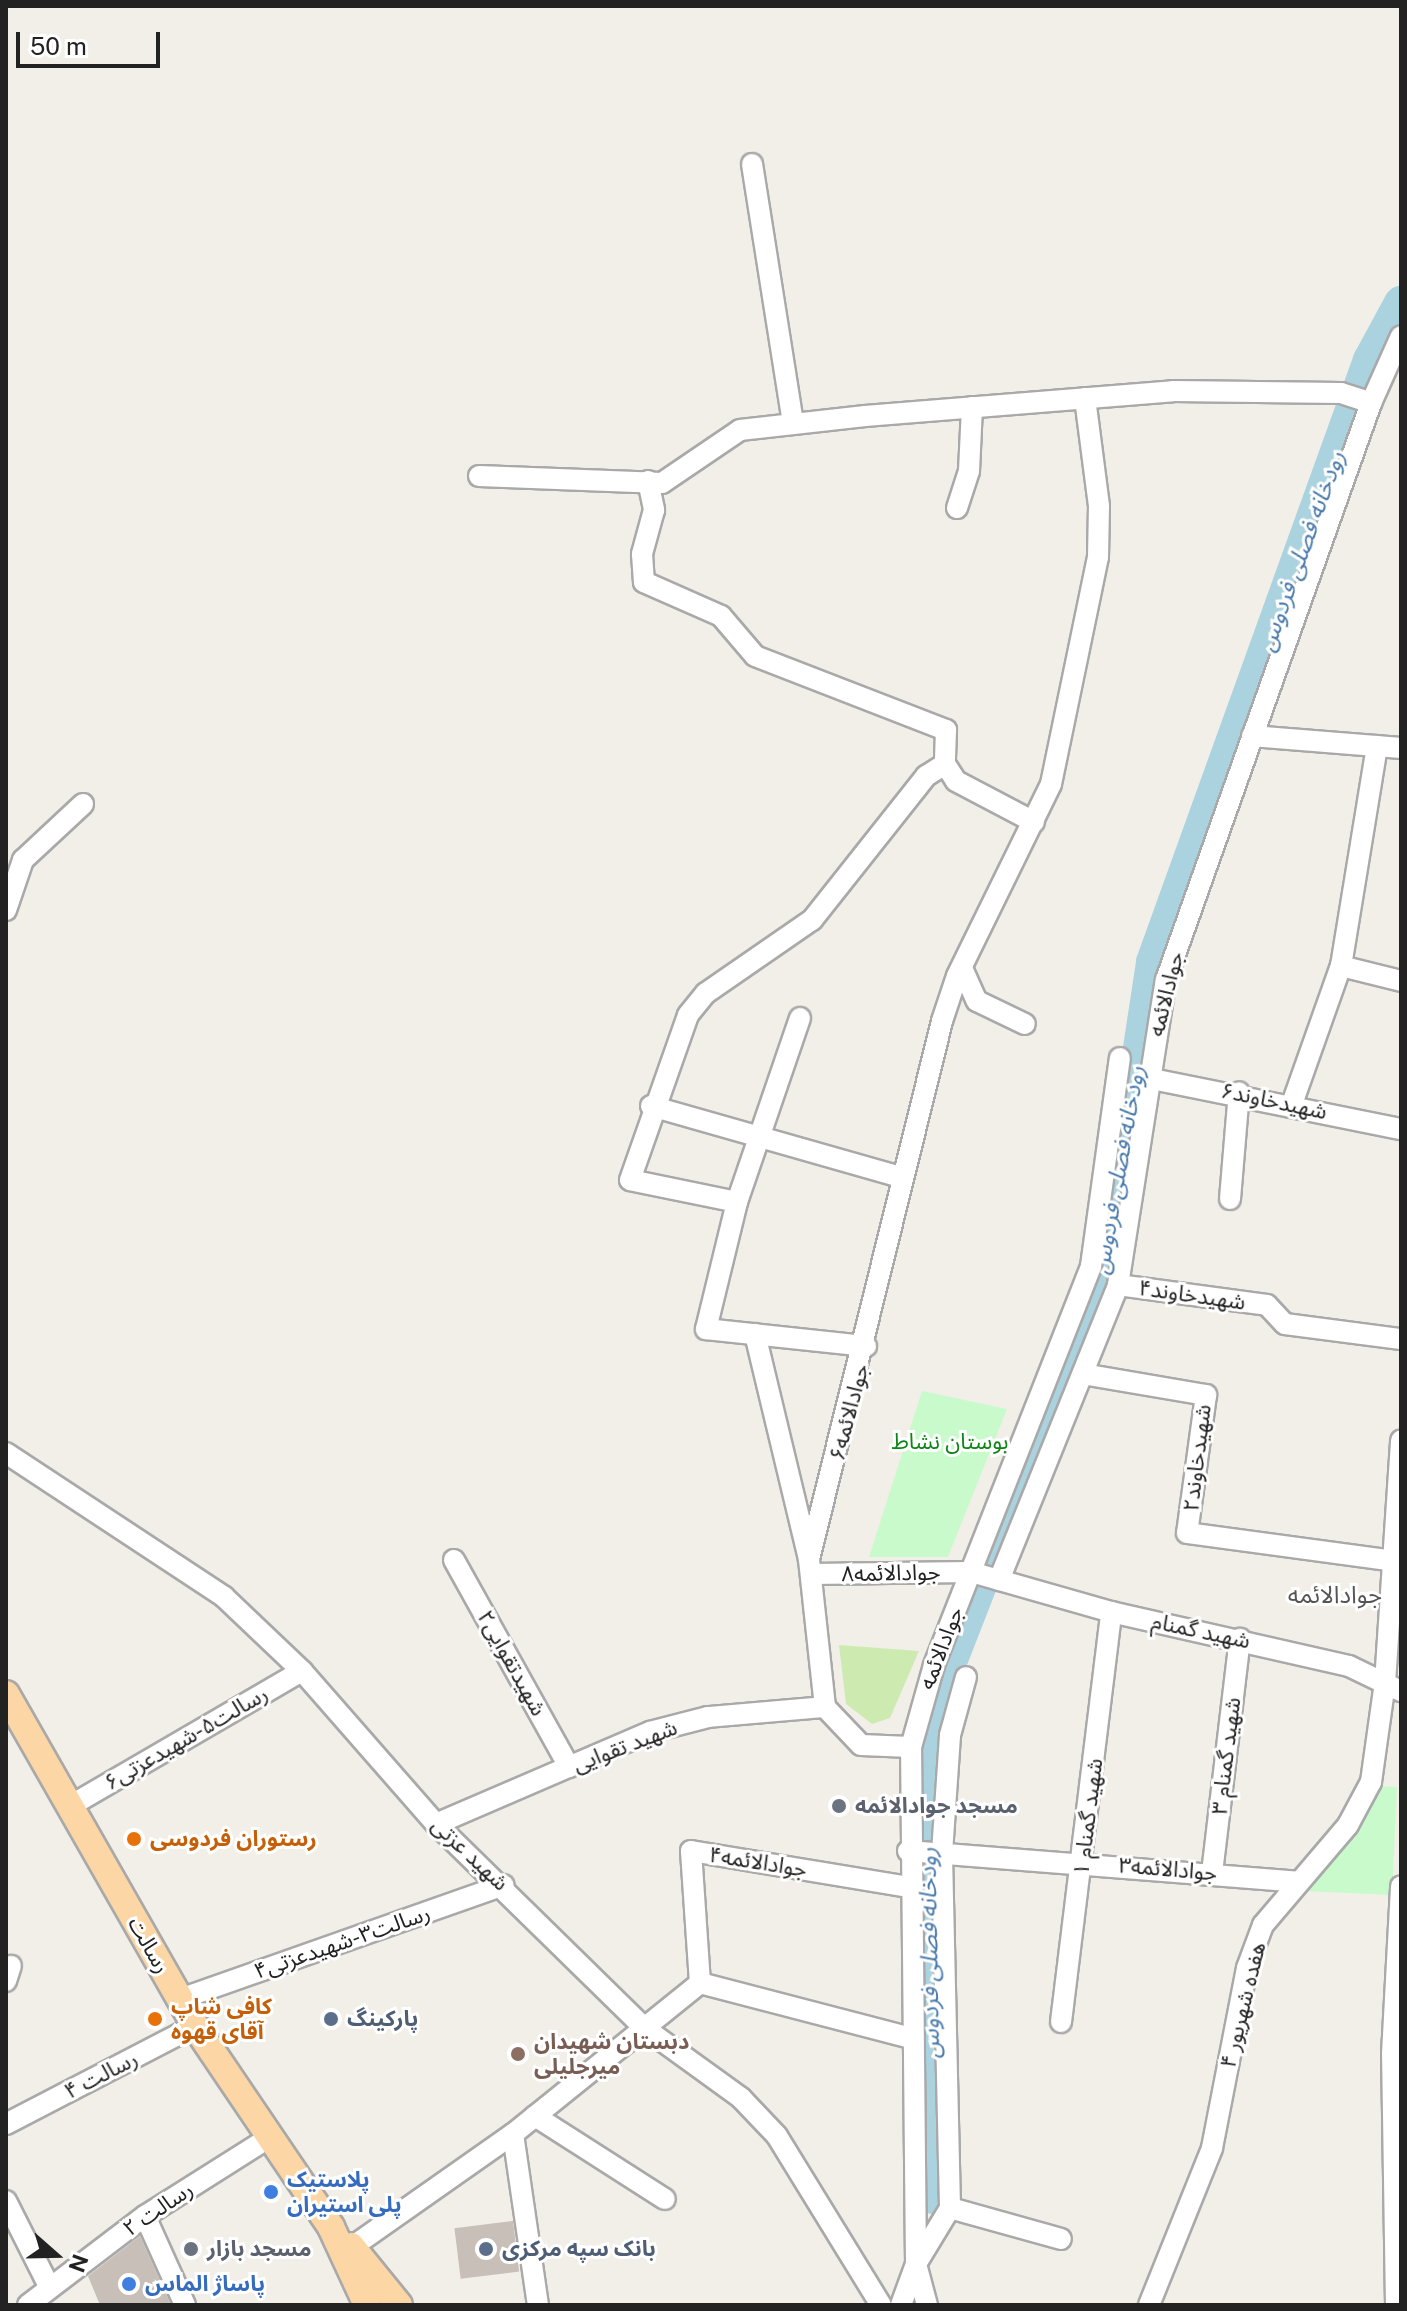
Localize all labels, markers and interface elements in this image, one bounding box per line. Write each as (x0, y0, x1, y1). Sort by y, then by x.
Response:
scale bar (20, 16, 164, 66)
text: 50 m (30, 32, 87, 60)
water label: رودخانه فصلی فردوس (1251, 447, 1351, 655)
street label: جوادالائمه (1143, 949, 1189, 1039)
water label: رودخانه فصلی فردوس (1086, 1064, 1150, 1276)
street label: شهیدخاوند۶ (1219, 1077, 1329, 1125)
street label: شهیدخاوند۴ (1137, 1274, 1247, 1316)
street label: جوادالائمه۶ (823, 1361, 875, 1463)
street label: شهیدخاوند۲ (1177, 1403, 1217, 1513)
park label: بوستان نشاط (892, 1429, 1008, 1455)
street label: جوادالائمه۸ (841, 1559, 941, 1587)
district label: جوادالائمه (1288, 1581, 1382, 1609)
street label: جوادالائمه (913, 1603, 969, 1693)
street label: شهیدتقوایی۲ (472, 1606, 552, 1720)
street label: شهید گمنام (1149, 1608, 1253, 1654)
street label: رسالت۵-شهیدعزتی۶ (100, 1680, 272, 1796)
street label: شهید گمنام ۳ (1206, 1696, 1246, 1816)
street label: شهید تقوایی (569, 1714, 681, 1778)
street label: شهید گمنام ۱ (1068, 1757, 1108, 1877)
place label: مسجد جوادالائمه (855, 1793, 1018, 1819)
marker: مسجد جوادالائمه (830, 1797, 848, 1815)
street label: شهید عزتی (426, 1812, 514, 1896)
place label: رستوران فردوسی (150, 1826, 317, 1852)
marker: رستوران فردوسی (125, 1830, 143, 1848)
street label: جوادالائمه۴ (707, 1841, 809, 1883)
water label: رودخانه فصلی فردوس (913, 1847, 945, 2059)
street label: جوادالائمه۳ (1118, 1852, 1218, 1886)
street label: رسالت۳-شهیدعزتی۴ (250, 1899, 434, 1985)
street label: رسالت (122, 1912, 176, 1978)
street label: هفده شهریور ۴ (1215, 1939, 1271, 2071)
place label: کافی شاپ آقای‌ قهوه (171, 1993, 272, 2044)
place label: پارکینگ (347, 2006, 418, 2032)
marker: کافی شاپ آقای‌ قهوه (146, 2010, 164, 2028)
marker: پارکینگ (322, 2010, 340, 2028)
place label: دبستان شهیدان میرجلیلی (534, 2028, 689, 2080)
street label: رسالت ۴ (60, 2045, 142, 2105)
marker: دبستان شهیدان میرجلیلی (509, 2045, 527, 2063)
place label: پلاستیک پلی استیران (287, 2166, 402, 2218)
street label: رسالت ۲ (118, 2176, 198, 2242)
marker: پلاستیک پلی استیران (262, 2183, 280, 2201)
north arrow (16, 2215, 96, 2295)
place label: مسجد بازار (207, 2236, 312, 2262)
place label: بانک سپه مرکزی (502, 2236, 656, 2262)
marker: مسجد بازار (182, 2240, 200, 2258)
marker: بانک سپه مرکزی (477, 2240, 495, 2258)
text: N (63, 2251, 94, 2276)
place label: پاساژ الماس (145, 2271, 265, 2297)
marker: پاساژ الماس (120, 2275, 138, 2293)

